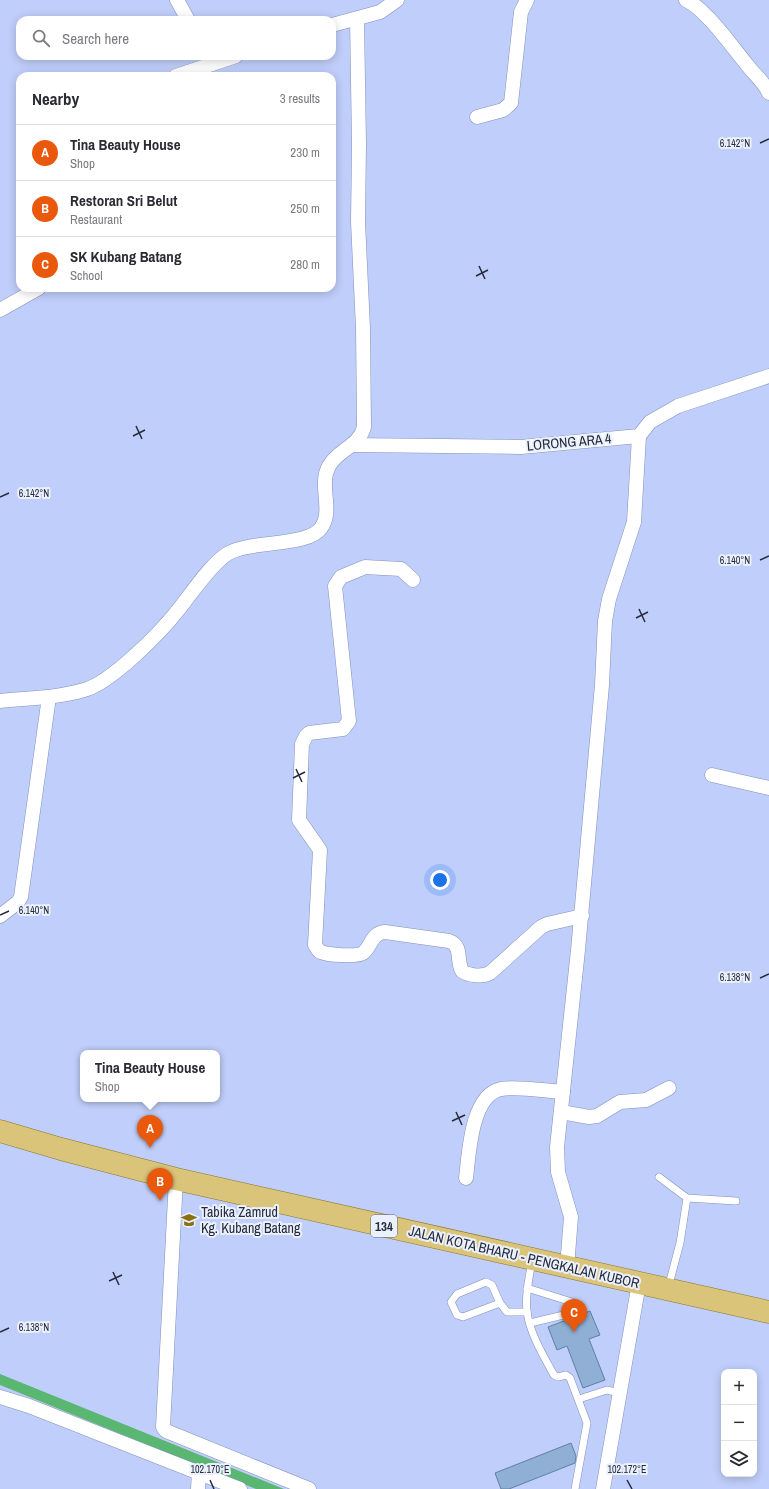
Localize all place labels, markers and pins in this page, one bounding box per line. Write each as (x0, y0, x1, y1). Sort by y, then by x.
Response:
pin: A (137, 1115, 163, 1148)
pin: B (147, 1168, 173, 1201)
place label: Tabika Zamrud Kg. Kubang Batang (201, 1203, 301, 1237)
school or university icon: Tabika Zamrud Kg. Kubang Batang (180, 1211, 198, 1229)
pin: C (561, 1299, 587, 1332)

